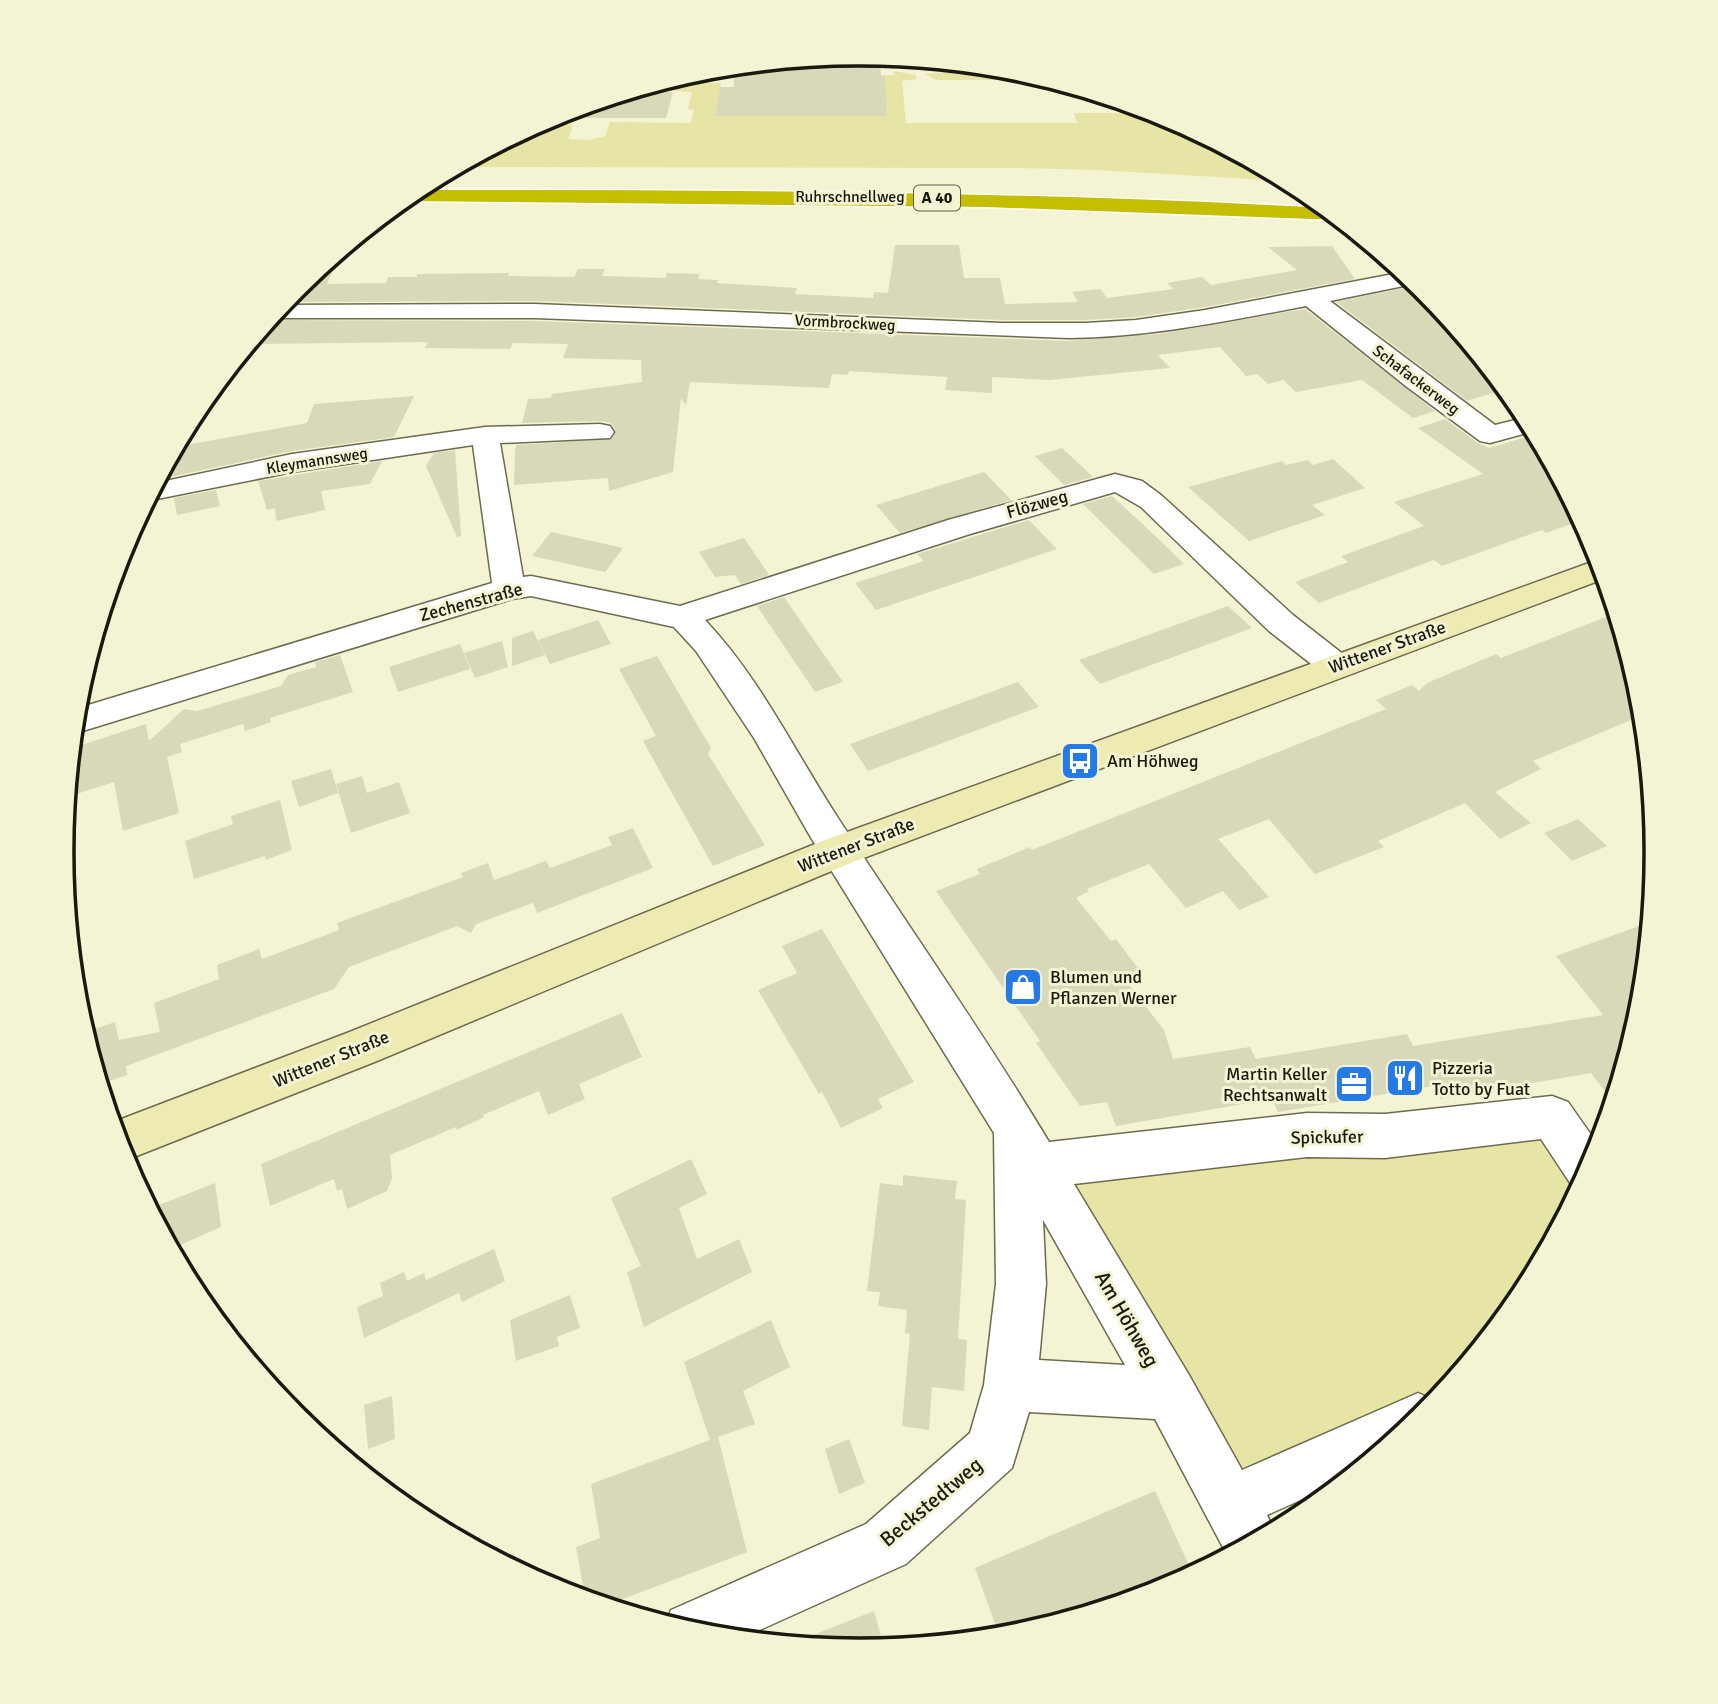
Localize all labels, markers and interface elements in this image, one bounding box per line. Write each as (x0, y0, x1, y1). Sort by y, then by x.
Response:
road number: A 40 (914, 186, 960, 210)
street label: Ruhrschnellweg (795, 187, 905, 207)
street label: Vormbrockweg (794, 310, 896, 336)
street label: Schafackerweg (1368, 341, 1464, 419)
street label: Kleymannsweg (265, 443, 369, 479)
street label: Flözweg (1004, 485, 1070, 523)
street label: Zechenstraße (417, 578, 525, 626)
street label: Wittener Straße (1325, 616, 1449, 678)
bus stop icon: Am Höhweg (1059, 740, 1101, 782)
place label: Am Höhweg (1107, 750, 1199, 772)
street label: Wittener Straße (795, 813, 917, 877)
shop icon: Blumen und Pflanzen Werner (1002, 966, 1044, 1008)
place label: Blumen und Pflanzen Werner (1050, 966, 1177, 1009)
street label: Wittener Straße (270, 1026, 392, 1092)
restaurant icon: Pizzeria Totto by Fuat (1384, 1057, 1426, 1099)
place label: Pizzeria Totto by Fuat (1432, 1057, 1530, 1100)
place label: Martin Keller Rechtsanwalt (1223, 1063, 1327, 1106)
office icon: Martin Keller Rechtsanwalt (1333, 1063, 1375, 1105)
street label: Spickufer (1290, 1125, 1364, 1149)
street label: Am Höhweg (1089, 1266, 1165, 1372)
street label: Beckstedtweg (875, 1452, 987, 1552)

